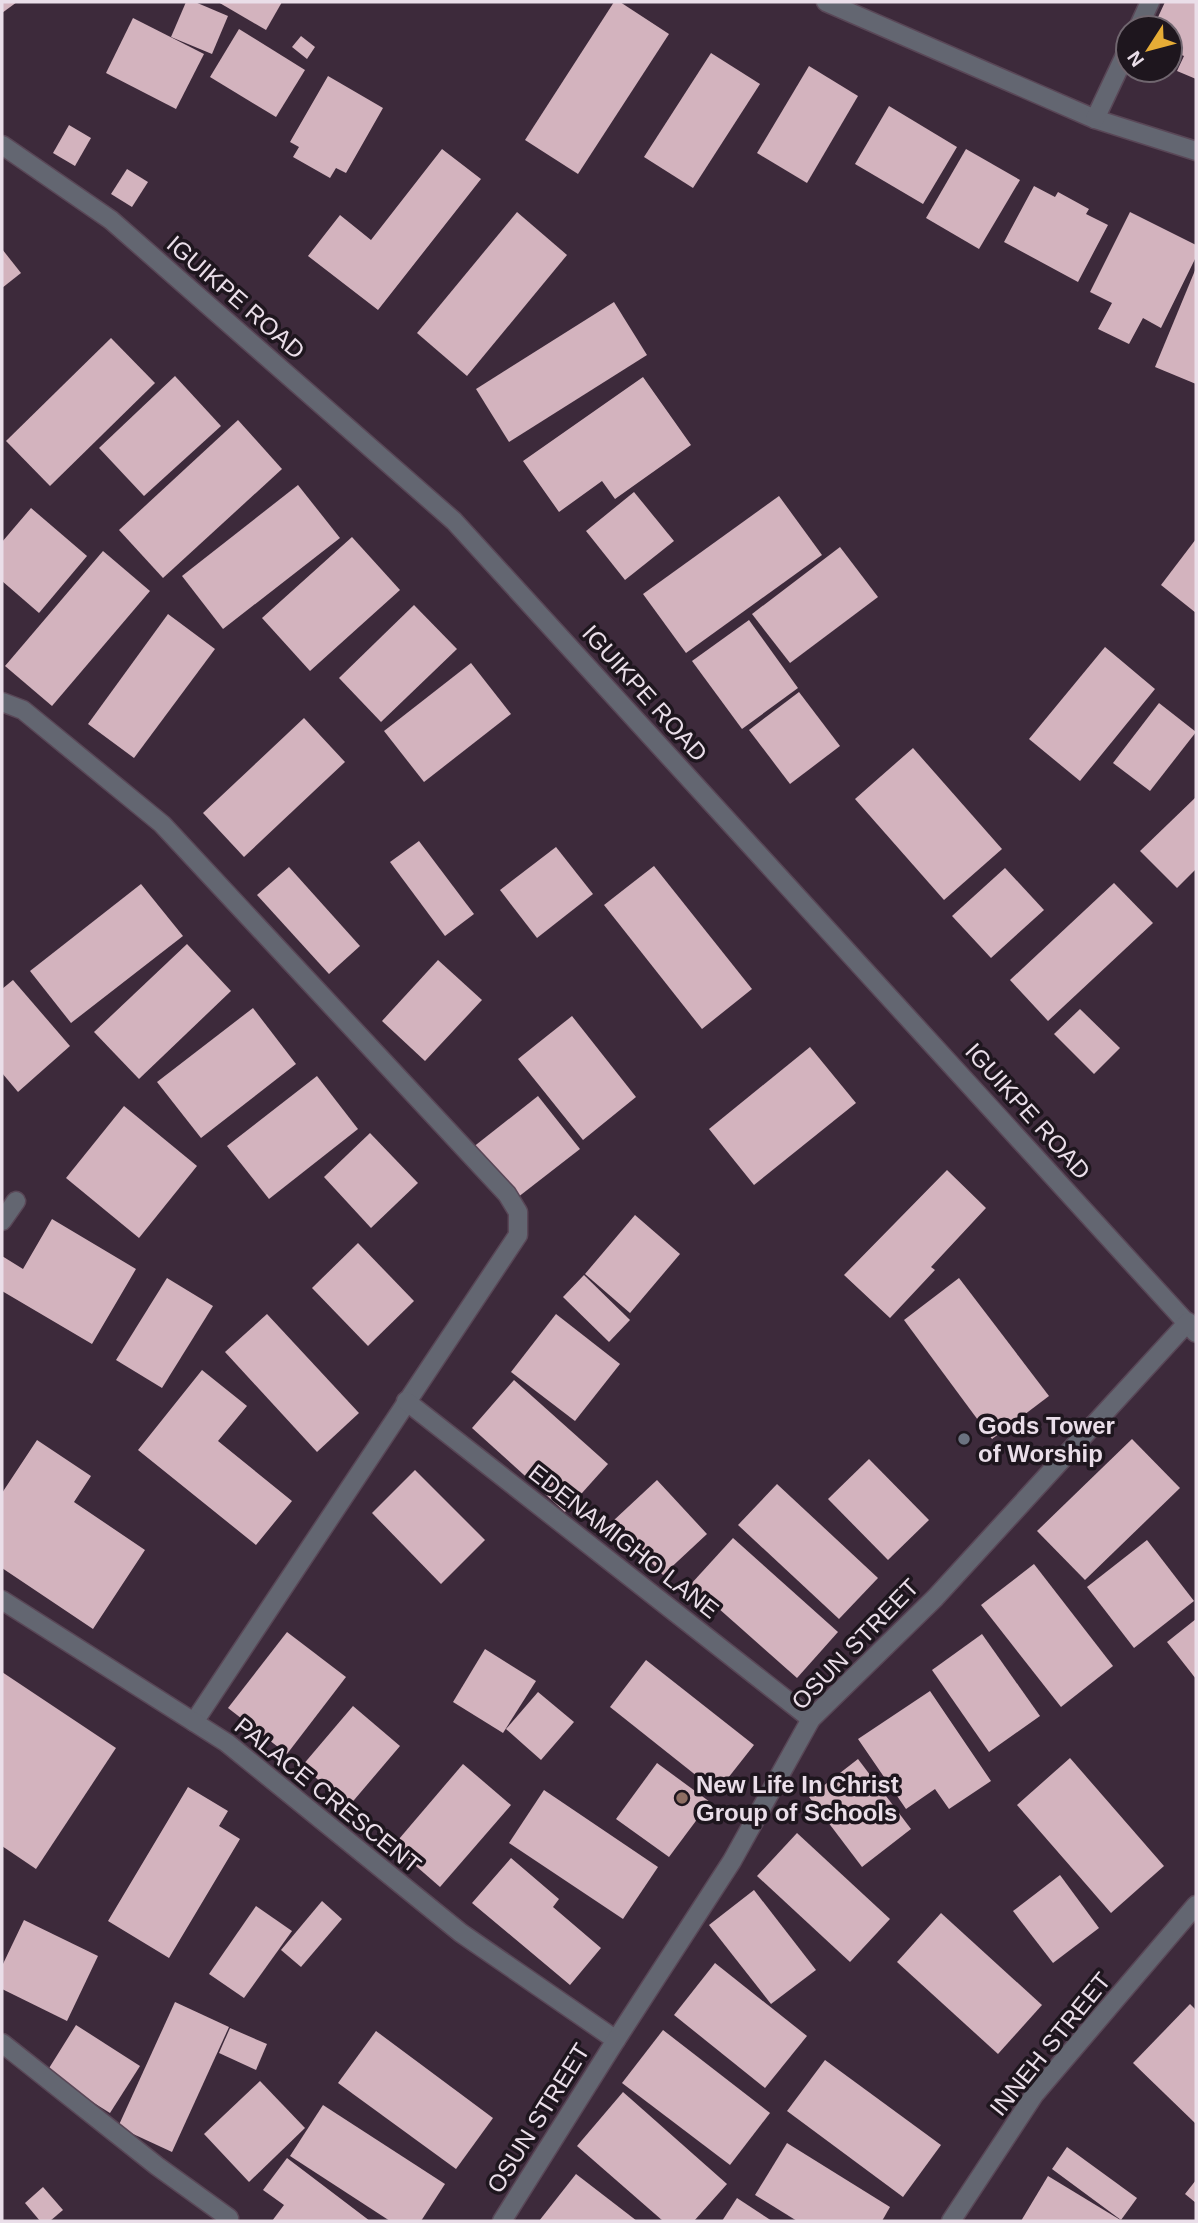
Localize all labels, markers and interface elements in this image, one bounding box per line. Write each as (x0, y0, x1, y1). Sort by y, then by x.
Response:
north arrow (1114, 14, 1184, 84)
text: N (1123, 47, 1148, 70)
street label: IGUIKPE ROAD (162, 230, 310, 364)
street label: IGUIKPE ROAD (577, 620, 713, 766)
street label: IGUIKPE ROAD (960, 1038, 1096, 1184)
place label: Gods Tower of Worship (978, 1412, 1115, 1467)
marker: Gods Tower of Worship (956, 1431, 972, 1447)
street label: EDENAMIGHO LANE (524, 1459, 724, 1623)
street label: OSUN STREET (786, 1573, 924, 1715)
street label: PALACE CRESCENT (230, 1712, 427, 1879)
place label: New Life In Christ Group of Schools (696, 1771, 899, 1826)
marker: New Life In Christ Group of Schools (674, 1790, 690, 1806)
street label: INNEH STREET (984, 1967, 1116, 2121)
street label: OSUN STREET (481, 2038, 595, 2198)

